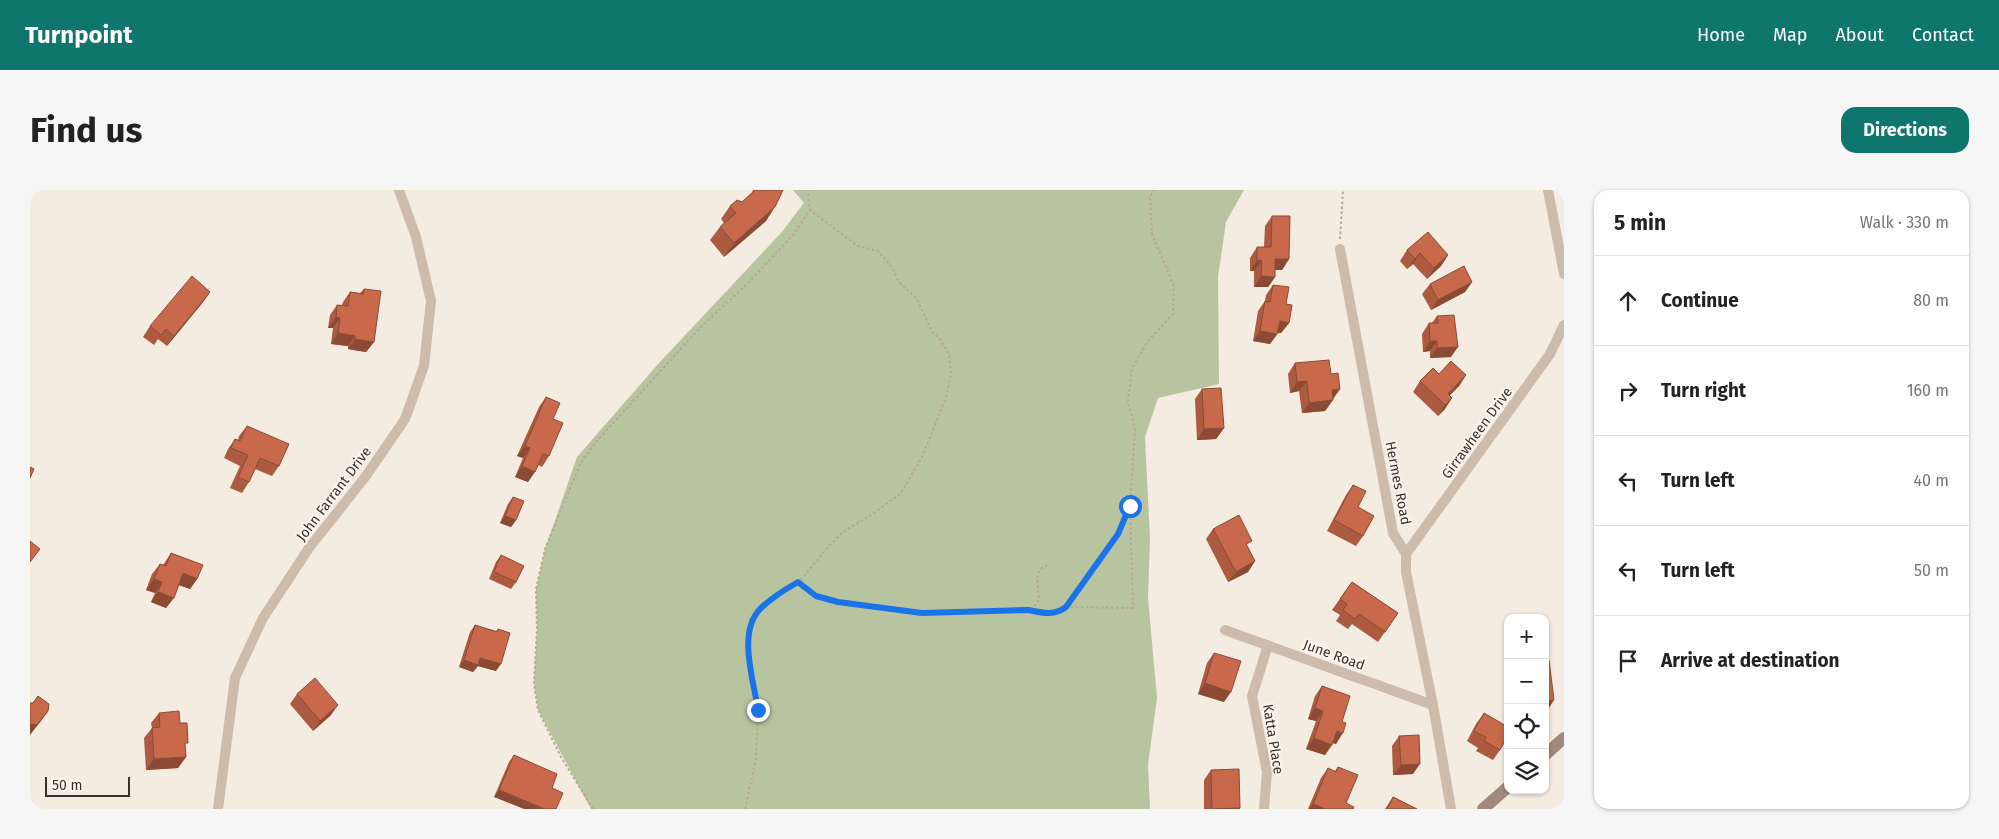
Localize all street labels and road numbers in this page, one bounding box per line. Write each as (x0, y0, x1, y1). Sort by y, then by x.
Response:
street label: Girrawheen Drive (1438, 384, 1516, 482)
street label: Hermes Road (1382, 440, 1414, 526)
street label: John Farrant Drive (293, 443, 375, 545)
street label: June Road (1301, 636, 1367, 674)
street label: Katta Place (1259, 703, 1287, 775)

